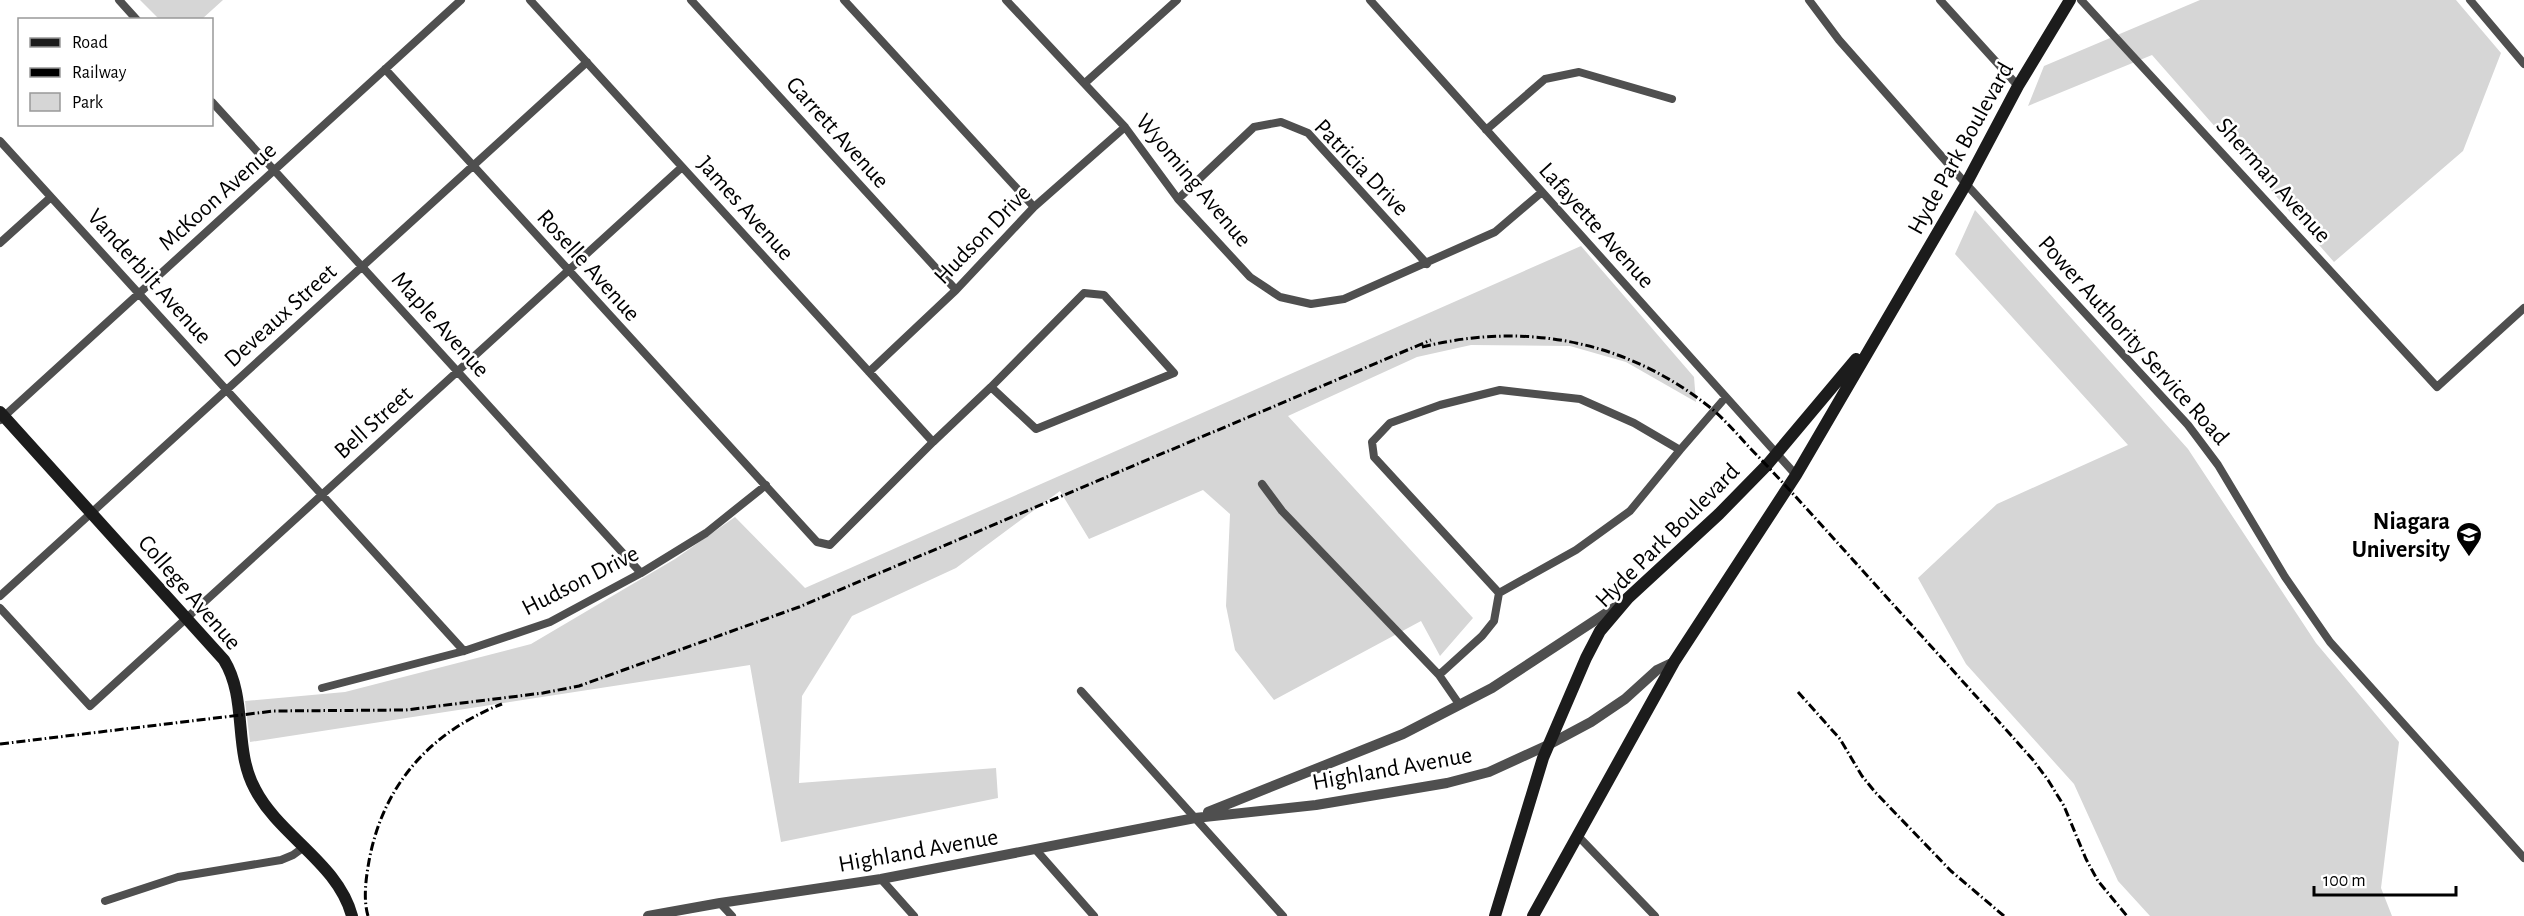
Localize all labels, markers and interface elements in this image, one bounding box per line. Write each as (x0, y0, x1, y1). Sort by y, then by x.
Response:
legend (18, 18, 213, 126)
text: Road (72, 34, 108, 52)
street label: Hyde Park Boulevard (1904, 58, 2018, 239)
text: Railway (72, 64, 127, 82)
street label: Garrett Avenue (781, 72, 893, 193)
text: Park (72, 94, 104, 112)
street label: Wyoming Avenue (1131, 110, 1256, 252)
street label: Sherman Avenue (2211, 114, 2335, 248)
street label: Patricia Drive (1310, 115, 1413, 221)
street label: McKoon Avenue (154, 138, 281, 256)
street label: James Avenue (693, 152, 798, 265)
street label: Lafayette Avenue (1534, 158, 1659, 293)
street label: Hudson Drive (930, 180, 1036, 289)
street label: Vanderbilt Avenue (83, 205, 216, 349)
street label: Roselle Avenue (532, 205, 644, 326)
street label: Power Authority Service Road (2033, 232, 2233, 450)
street label: Deveaux Street (220, 259, 342, 372)
street label: Maple Avenue (387, 267, 494, 382)
street label: Bell Street (330, 381, 418, 464)
street label: Hyde Park Boulevard (1591, 459, 1744, 612)
place label: Niagara University (2352, 510, 2450, 562)
school or university icon: Niagara University (2454, 520, 2484, 558)
street label: College Avenue (133, 531, 245, 655)
street label: Hudson Drive (518, 541, 643, 621)
street label: Highland Avenue (1310, 743, 1474, 795)
street label: Highland Avenue (836, 825, 1000, 877)
scale bar (2314, 859, 2456, 897)
text: 100 m (2323, 872, 2366, 890)

